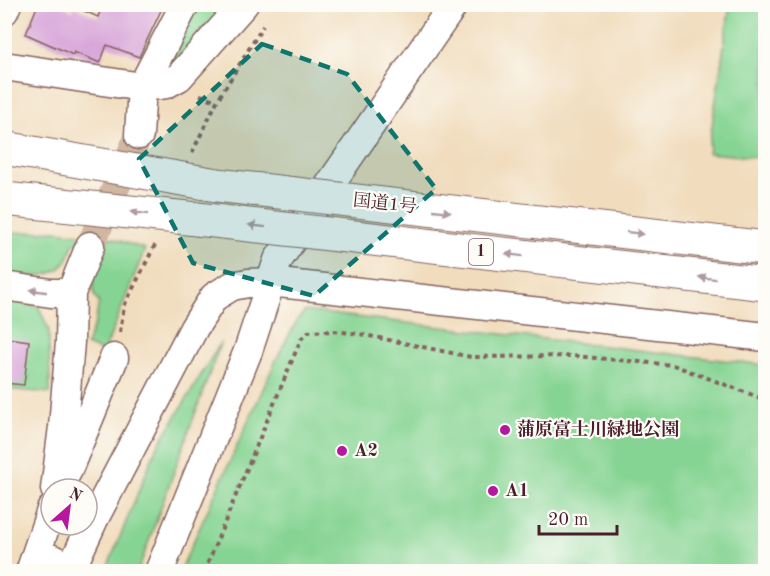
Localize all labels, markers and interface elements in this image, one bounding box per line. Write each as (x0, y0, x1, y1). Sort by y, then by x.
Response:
street label: 国道1号 (352, 190, 418, 216)
one-way arrow (432, 206, 451, 216)
one-way arrow (129, 208, 148, 218)
one-way arrow (248, 221, 267, 231)
one-way arrow (626, 228, 645, 238)
road number: 1 (469, 239, 493, 265)
one-way arrow (504, 251, 523, 260)
one-way arrow (698, 273, 717, 282)
one-way arrow (28, 287, 47, 296)
place label: 蒲原富士川緑地公園 (517, 419, 679, 439)
marker: 蒲原富士川緑地公園 (498, 423, 512, 437)
place label: A2 (354, 442, 378, 460)
marker: A2 (335, 444, 349, 458)
north arrow (39, 477, 99, 537)
place label: A1 (505, 482, 529, 500)
marker: A1 (486, 484, 500, 498)
text: N (66, 486, 85, 506)
scale bar (539, 498, 617, 536)
text: 20 m (548, 511, 588, 529)

